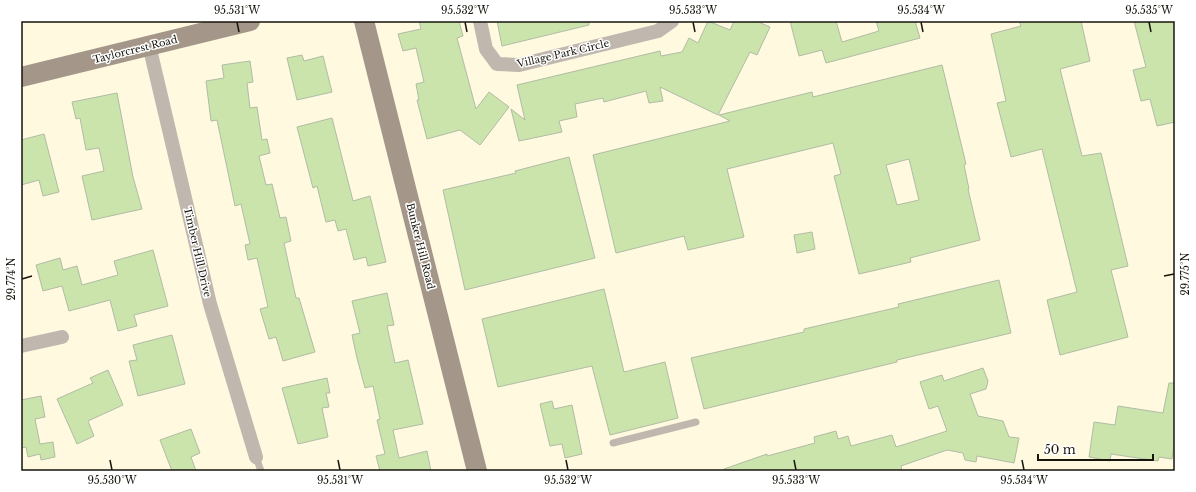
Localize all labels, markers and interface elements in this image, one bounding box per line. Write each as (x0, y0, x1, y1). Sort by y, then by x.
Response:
text: 95.531°W (214, 4, 260, 17)
text: 95.532°W (441, 4, 489, 17)
text: 95.533°W (669, 4, 717, 17)
text: 95.534°W (897, 4, 945, 17)
text: 95.535°W (1125, 4, 1173, 17)
street label: Taylorcrest Road (92, 33, 179, 66)
street label: Village Park Circle (515, 37, 611, 71)
street label: Bunker Hill Road (403, 201, 438, 291)
street label: Timber Hill Drive (181, 206, 214, 299)
text: 29.775°N (1179, 253, 1192, 295)
text: 29.774°N (5, 258, 18, 300)
scale bar (1038, 436, 1153, 462)
text: 50 m (1044, 442, 1076, 457)
text: 95.530°W (88, 474, 137, 487)
text: 95.531°W (317, 474, 363, 487)
text: 95.532°W (544, 474, 592, 487)
text: 95.533°W (772, 474, 820, 487)
text: 95.534°W (1000, 474, 1048, 487)

